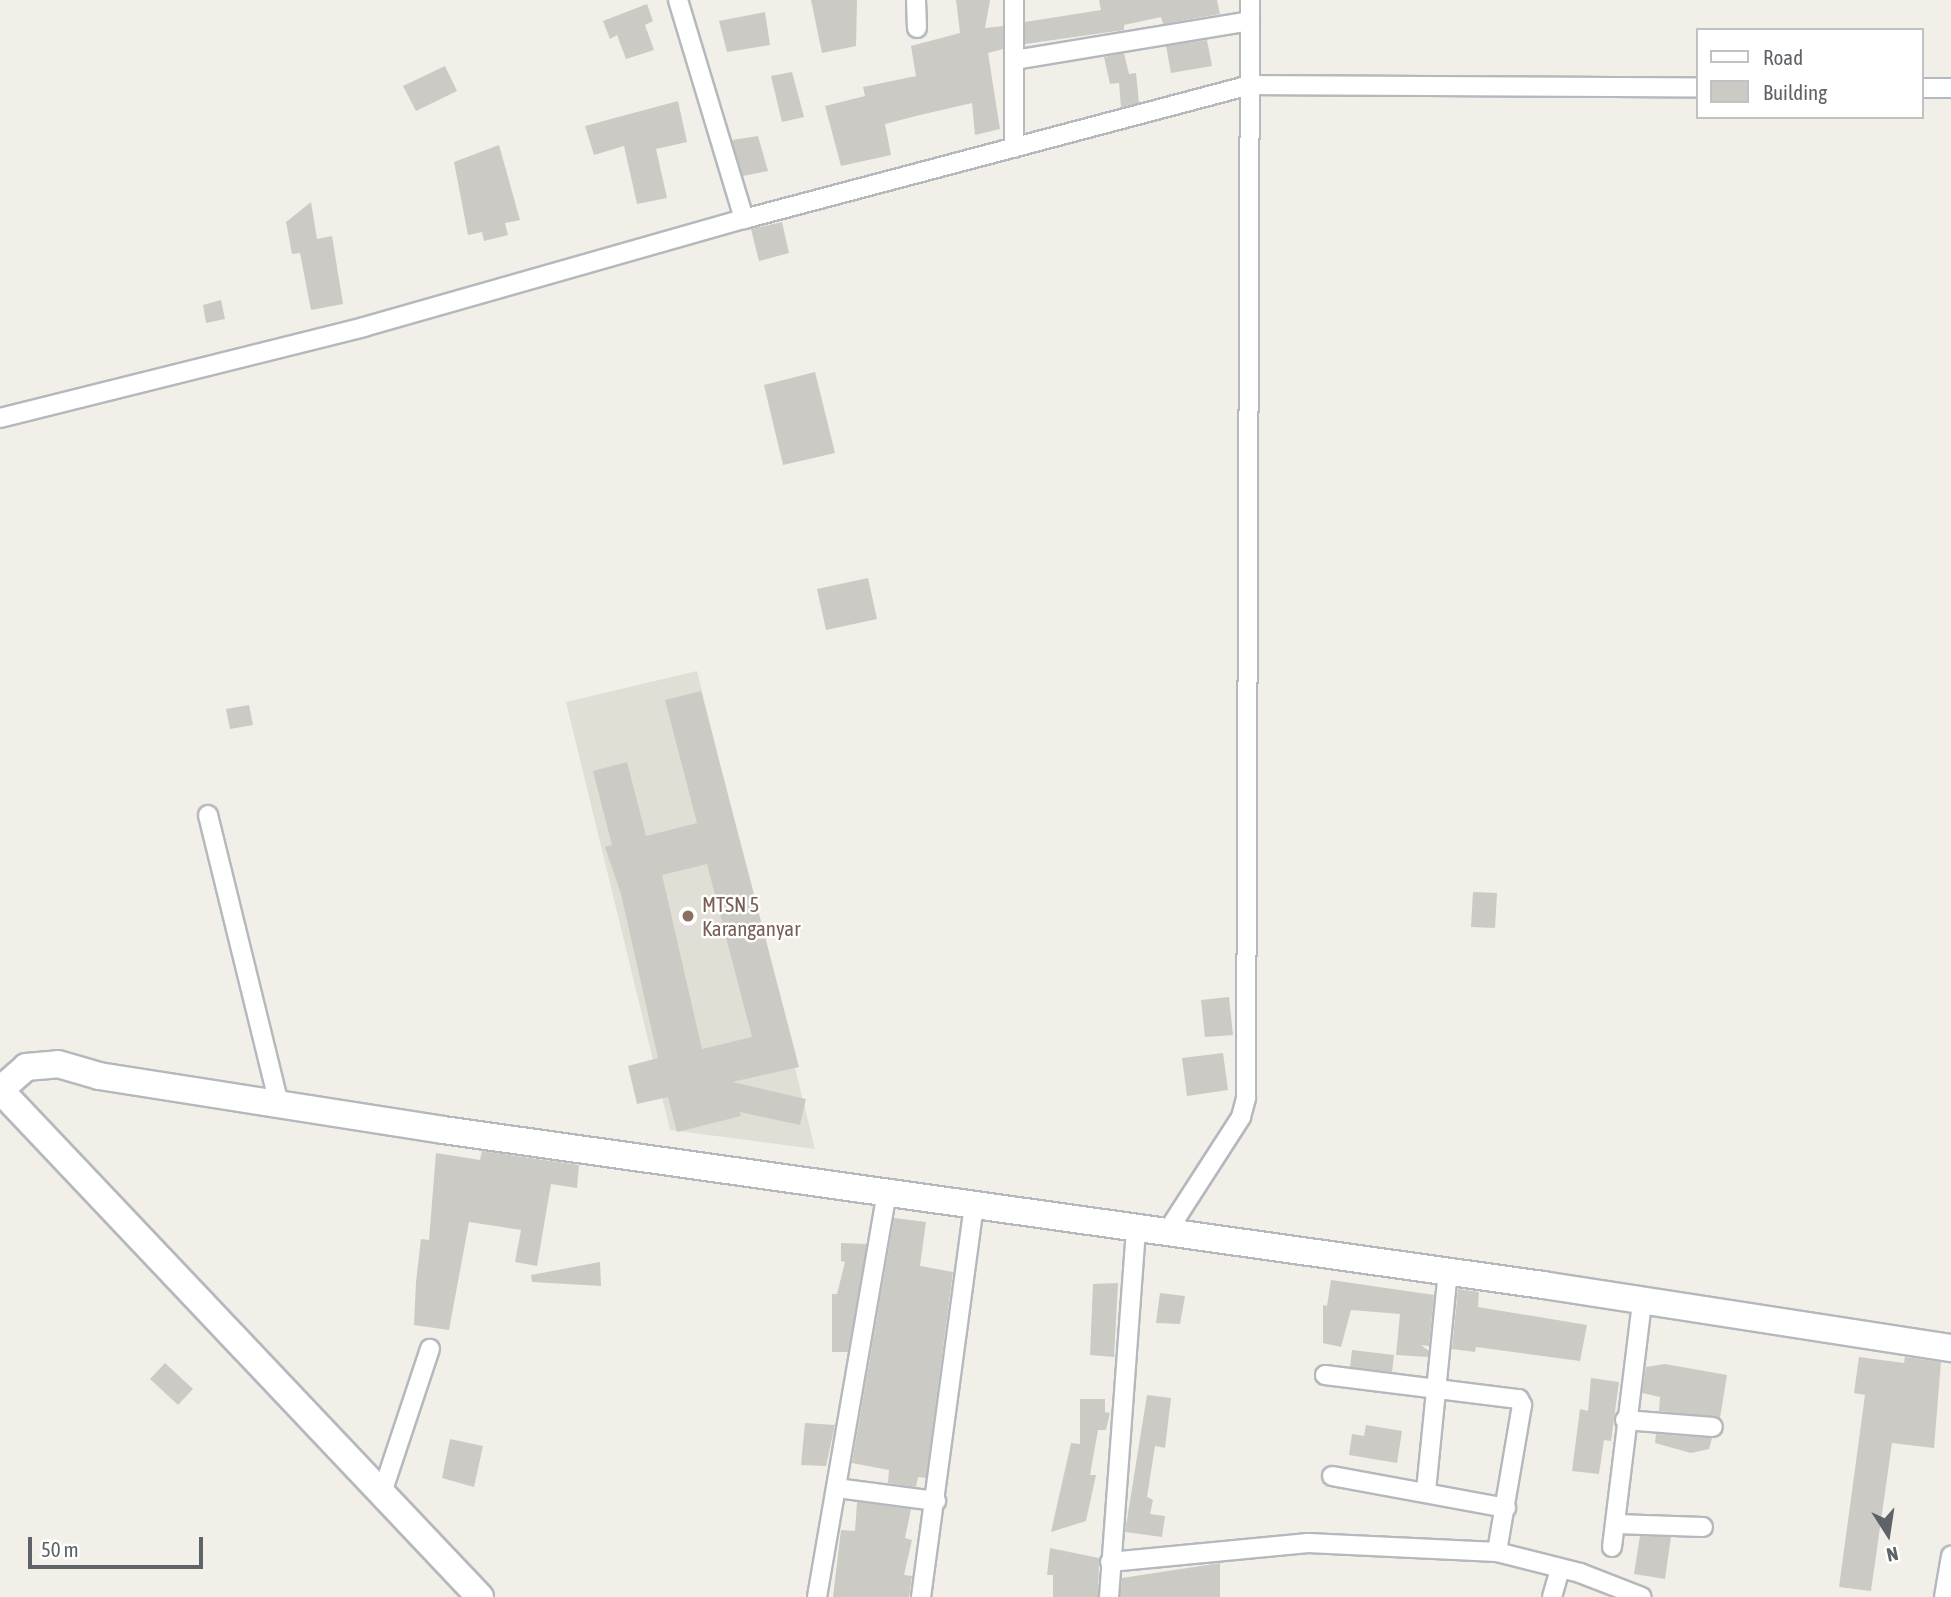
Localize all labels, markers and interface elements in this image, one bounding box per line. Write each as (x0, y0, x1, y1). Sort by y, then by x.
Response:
legend (1696, 28, 1923, 119)
text: Road (1763, 45, 1803, 69)
text: Building (1763, 80, 1827, 104)
place label: MTSN 5 Karanganyar (702, 891, 800, 941)
marker: MTSN 5 Karanganyar (680, 908, 696, 924)
north arrow (1853, 1499, 1923, 1569)
scale bar (32, 1524, 206, 1568)
text: 50 m (41, 1537, 79, 1561)
text: N (1885, 1543, 1900, 1566)

